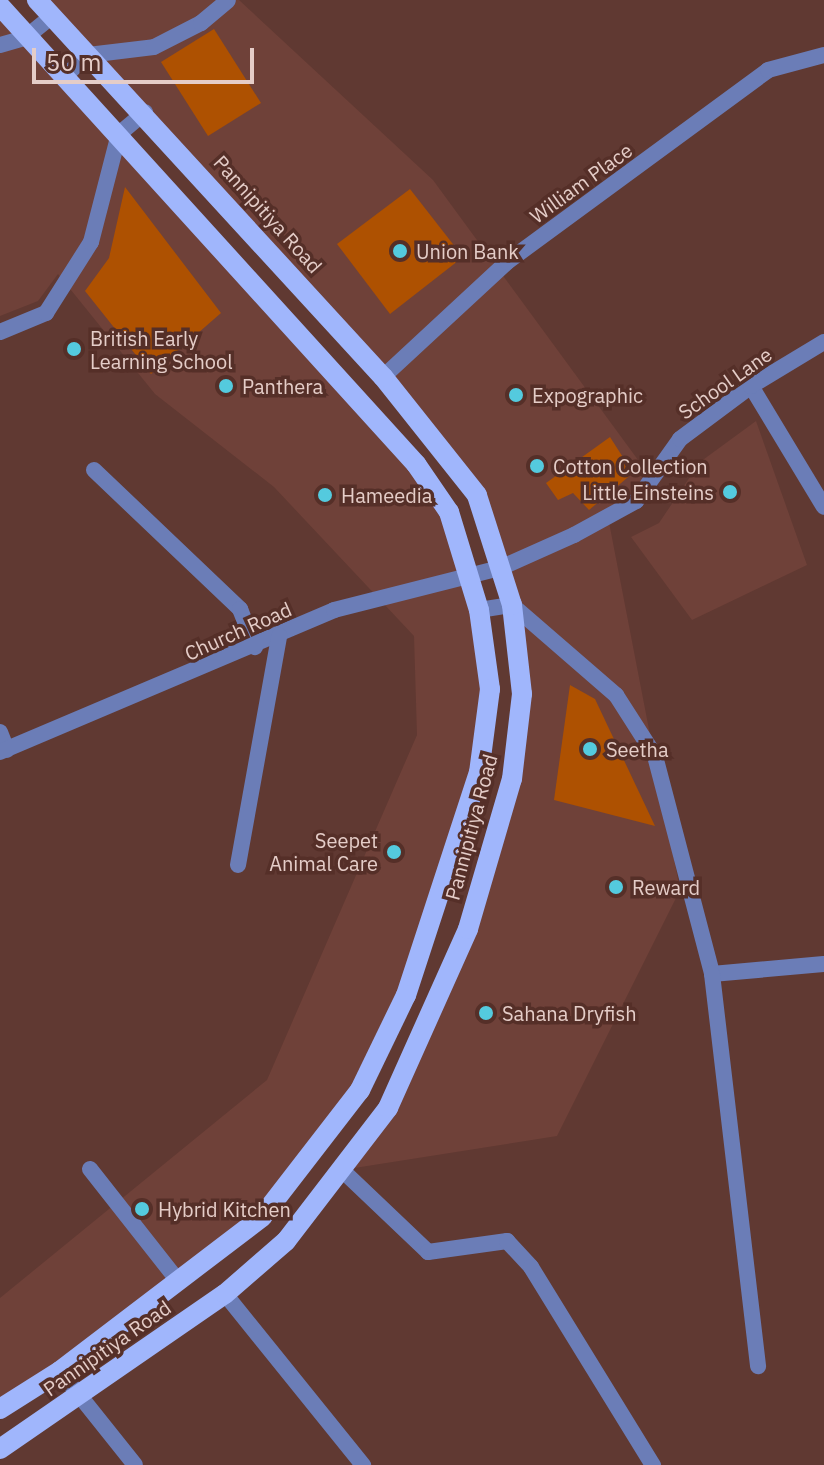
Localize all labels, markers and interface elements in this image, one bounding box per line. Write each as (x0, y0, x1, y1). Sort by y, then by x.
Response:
scale bar (36, 32, 258, 82)
text: 50 m (46, 46, 101, 78)
street label: William Place (525, 138, 637, 228)
street label: Pannipitiya Road (209, 150, 327, 278)
place label: Union Bank (416, 239, 519, 263)
marker: Union Bank (391, 242, 409, 260)
place label: British Early Learning School (90, 326, 233, 373)
marker: British Early Learning School (65, 340, 83, 358)
street label: School Lane (674, 342, 776, 424)
place label: Panthera (242, 374, 323, 398)
marker: Panthera (217, 377, 235, 395)
place label: Expographic (532, 383, 643, 407)
marker: Expographic (507, 386, 525, 404)
place label: Cotton Collection (553, 454, 708, 478)
marker: Cotton Collection (528, 457, 546, 475)
place label: Little Einsteins (582, 480, 714, 504)
place label: Hameedia (341, 483, 433, 507)
marker: Little Einsteins (721, 483, 739, 501)
marker: Hameedia (316, 486, 334, 504)
street label: Church Road (181, 597, 295, 665)
place label: Seetha (606, 737, 669, 761)
marker: Seetha (581, 740, 599, 758)
street label: Pannipitiya Road (440, 751, 502, 903)
place label: Seepet Animal Care (269, 828, 378, 875)
marker: Seepet Animal Care (385, 843, 403, 861)
place label: Reward (632, 875, 700, 899)
marker: Reward (607, 878, 625, 896)
place label: Sahana Dryfish (502, 1001, 637, 1025)
marker: Sahana Dryfish (477, 1004, 495, 1022)
place label: Hybrid Kitchen (158, 1197, 291, 1221)
marker: Hybrid Kitchen (133, 1200, 151, 1218)
street label: Pannipitiya Road (39, 1295, 175, 1401)

